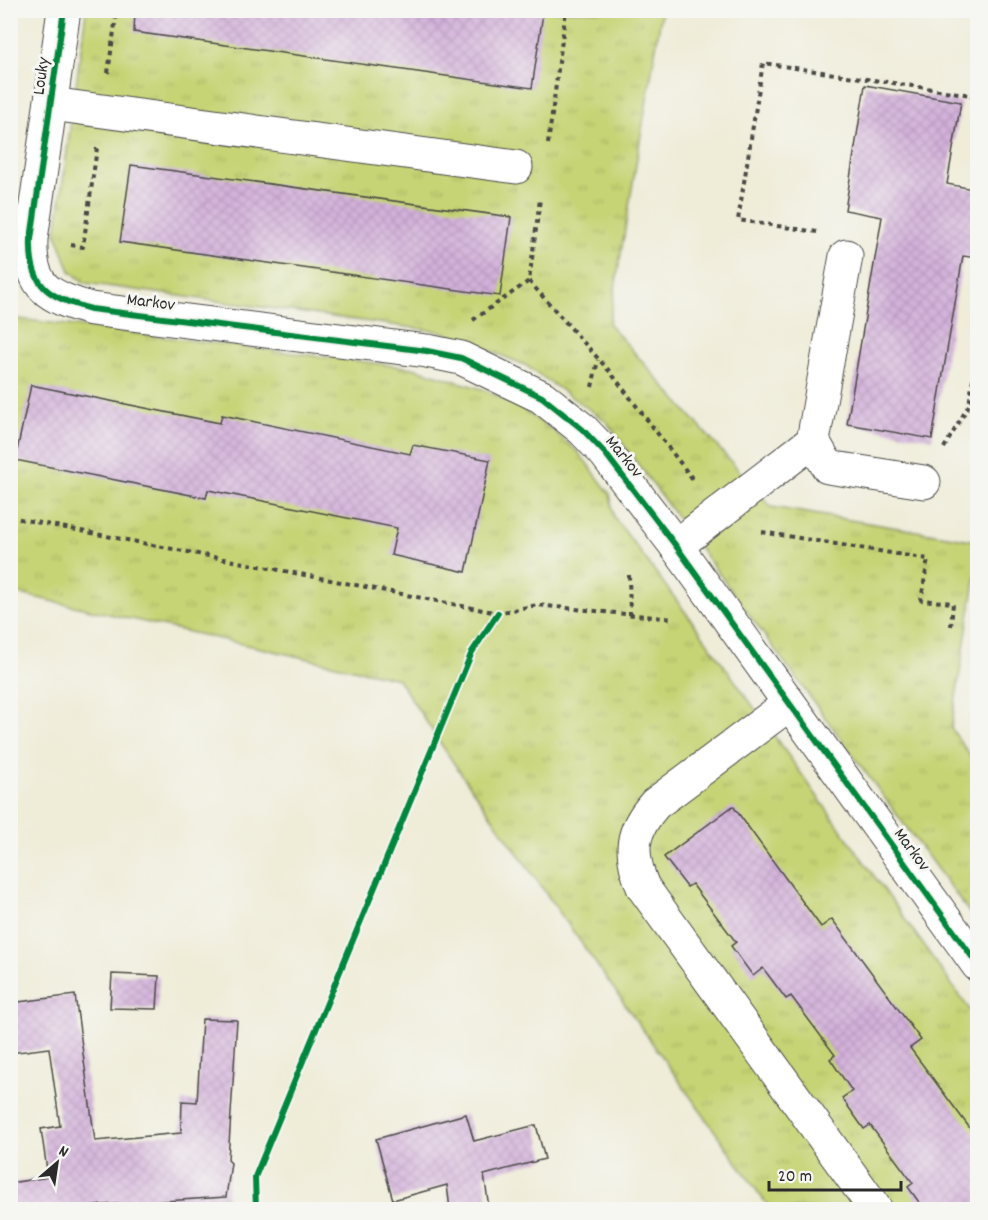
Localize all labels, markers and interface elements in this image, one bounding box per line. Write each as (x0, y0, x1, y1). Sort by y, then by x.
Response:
street label: Louky (27, 55, 58, 97)
street label: Markov (125, 288, 177, 319)
street label: Markov (598, 431, 648, 485)
street label: Markov (887, 823, 936, 878)
north arrow (27, 1133, 87, 1193)
text: N (54, 1140, 72, 1164)
scale bar (769, 1154, 901, 1192)
text: 20 m (778, 1165, 812, 1190)

